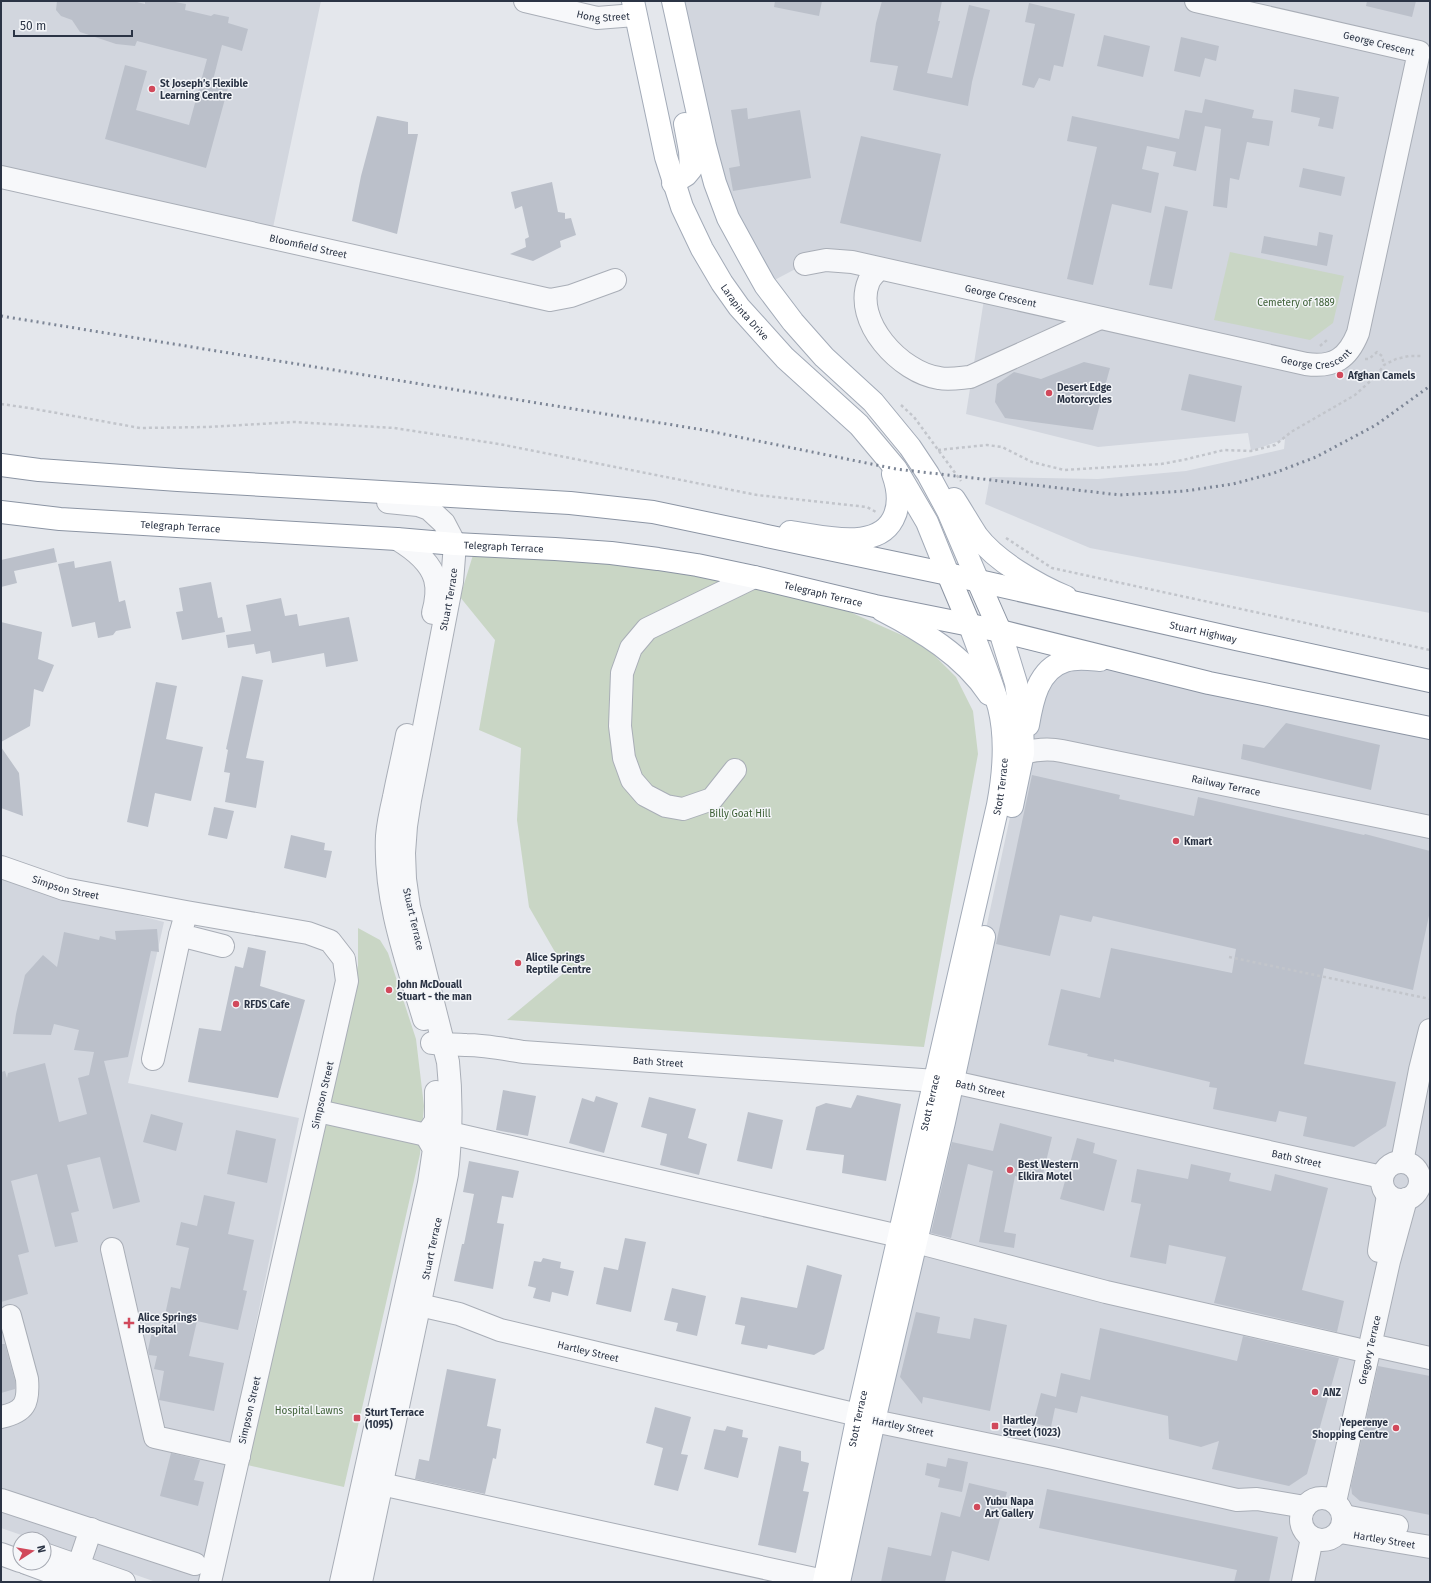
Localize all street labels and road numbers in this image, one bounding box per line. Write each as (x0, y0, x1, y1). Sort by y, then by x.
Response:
street label: Hong Street (575, 8, 631, 25)
street label: George Crescent (1342, 29, 1416, 59)
street label: Bloomfield Street (268, 232, 348, 261)
street label: Larapinta Drive (718, 282, 771, 343)
street label: George Crescent (964, 283, 1038, 310)
street label: George Crescent (1280, 346, 1355, 372)
street label: Telegraph Terrace (140, 519, 221, 536)
street label: Telegraph Terrace (463, 539, 544, 555)
street label: Stuart Terrace (438, 568, 460, 632)
street label: Telegraph Terrace (783, 579, 864, 610)
street label: Stuart Highway (1168, 619, 1238, 646)
street label: Stott Terrace (991, 758, 1011, 816)
street label: Railway Terrace (1190, 773, 1261, 799)
street label: Simpson Street (30, 873, 100, 903)
street label: Stuart Terrace (400, 887, 426, 951)
street label: Bath Street (632, 1055, 684, 1070)
street label: Simpson Street (309, 1060, 337, 1130)
street label: Stott Terrace (918, 1073, 943, 1132)
street label: Bath Street (954, 1078, 1007, 1100)
street label: Bath Street (1270, 1148, 1323, 1171)
street label: Stuart Terrace (420, 1216, 445, 1281)
street label: Gregory Terrace (1357, 1314, 1384, 1386)
street label: Hartley Street (556, 1339, 620, 1365)
street label: Simpson Street (236, 1375, 264, 1445)
street label: Stott Terrace (847, 1389, 871, 1448)
street label: Hartley Street (871, 1415, 935, 1439)
street label: Hartley Street (1352, 1529, 1417, 1552)

